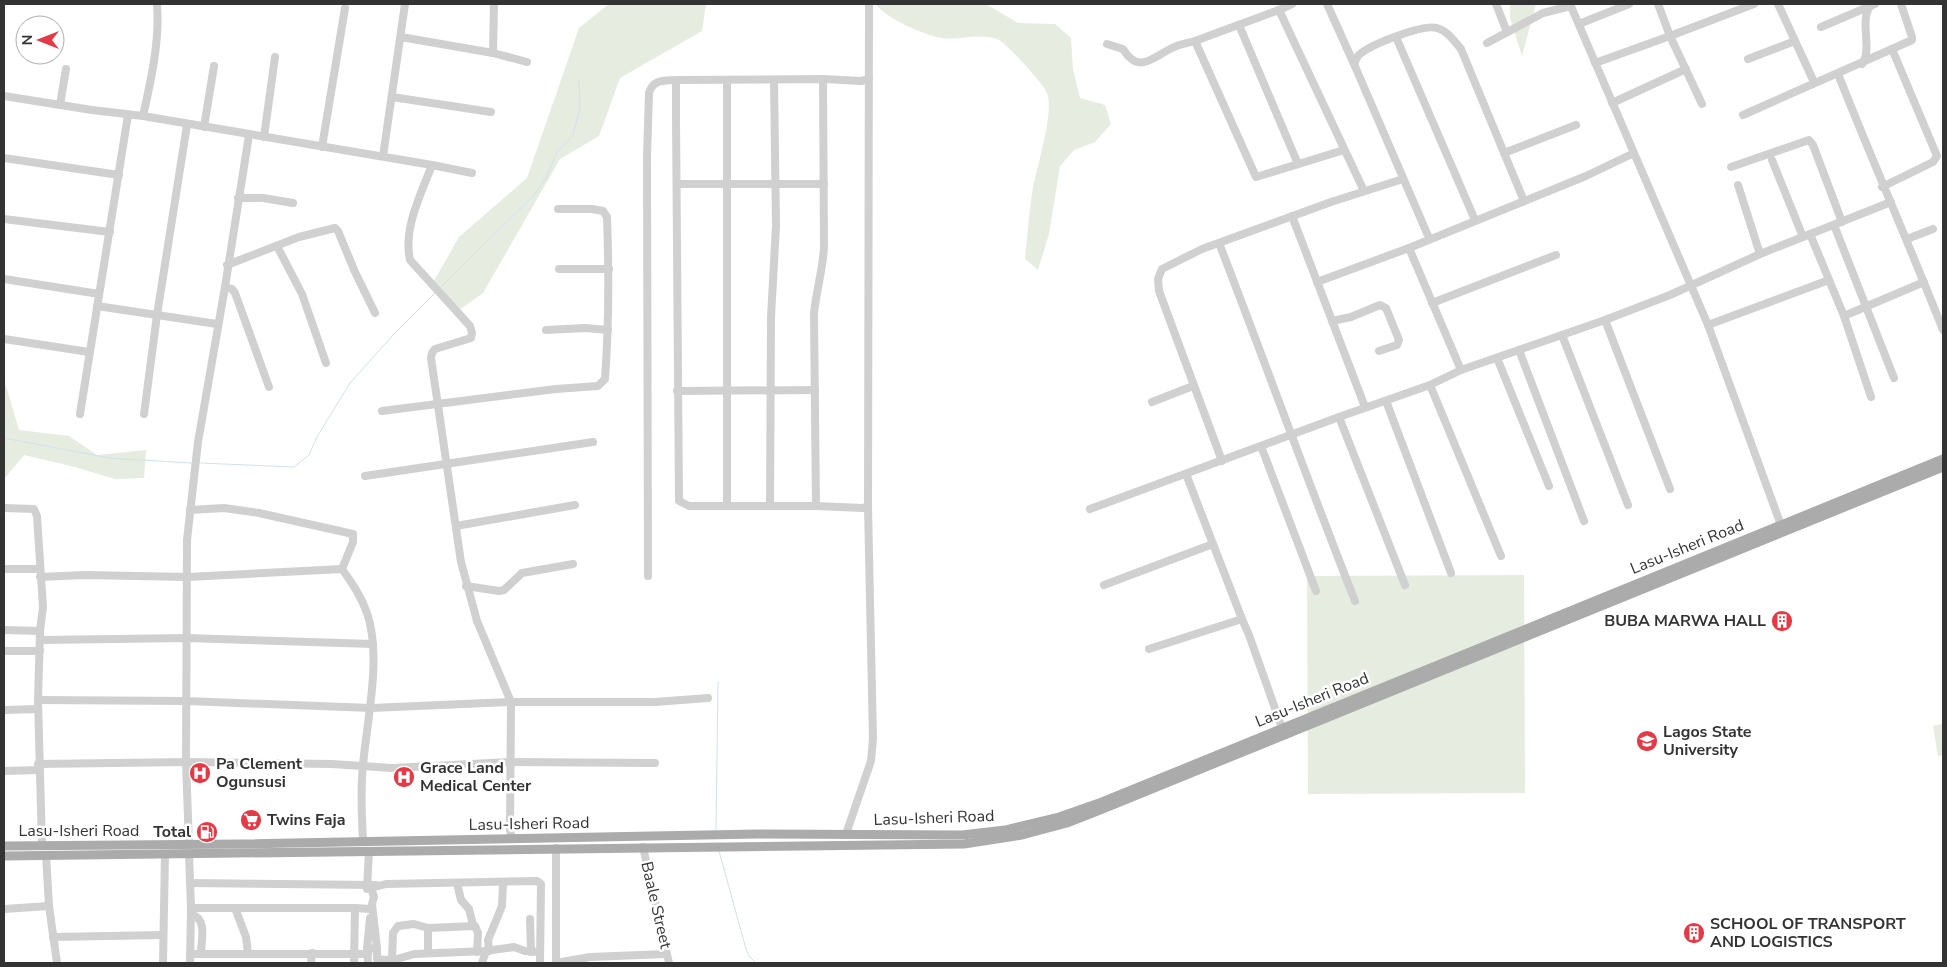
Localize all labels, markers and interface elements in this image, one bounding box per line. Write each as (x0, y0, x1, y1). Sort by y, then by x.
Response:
north arrow (15, 15, 65, 65)
text: N (18, 35, 37, 45)
street label: Lasu-Isheri Road (1627, 514, 1747, 580)
building icon: BUBA MARWA HALL (1770, 609, 1794, 633)
place label: BUBA MARWA HALL (1604, 610, 1766, 632)
street label: Lasu-Isheri Road (1252, 667, 1372, 733)
place label: Lagos State University (1663, 721, 1752, 761)
school or university icon: Lagos State University (1635, 729, 1659, 753)
place label: Pa Clement Ogunsusi (216, 753, 303, 793)
place label: Grace Land Medical Center (420, 757, 532, 797)
hospital icon: Pa Clement Ogunsusi (188, 761, 212, 785)
hospital icon: Grace Land Medical Center (392, 765, 416, 789)
street label: Lasu-Isheri Road (873, 805, 995, 831)
supermarket icon: Twins Faja (239, 808, 263, 832)
place label: Twins Faja (267, 809, 345, 831)
street label: Lasu-Isheri Road (468, 812, 590, 836)
street label: Lasu-Isheri Road (19, 820, 139, 842)
fuel station icon: Total (195, 820, 219, 844)
place label: Total (153, 821, 191, 843)
street label: Baale Street (635, 859, 677, 951)
place label: SCHOOL OF TRANSPORT AND LOGISTICS (1710, 913, 1906, 953)
building icon: SCHOOL OF TRANSPORT AND LOGISTICS (1682, 921, 1706, 945)

